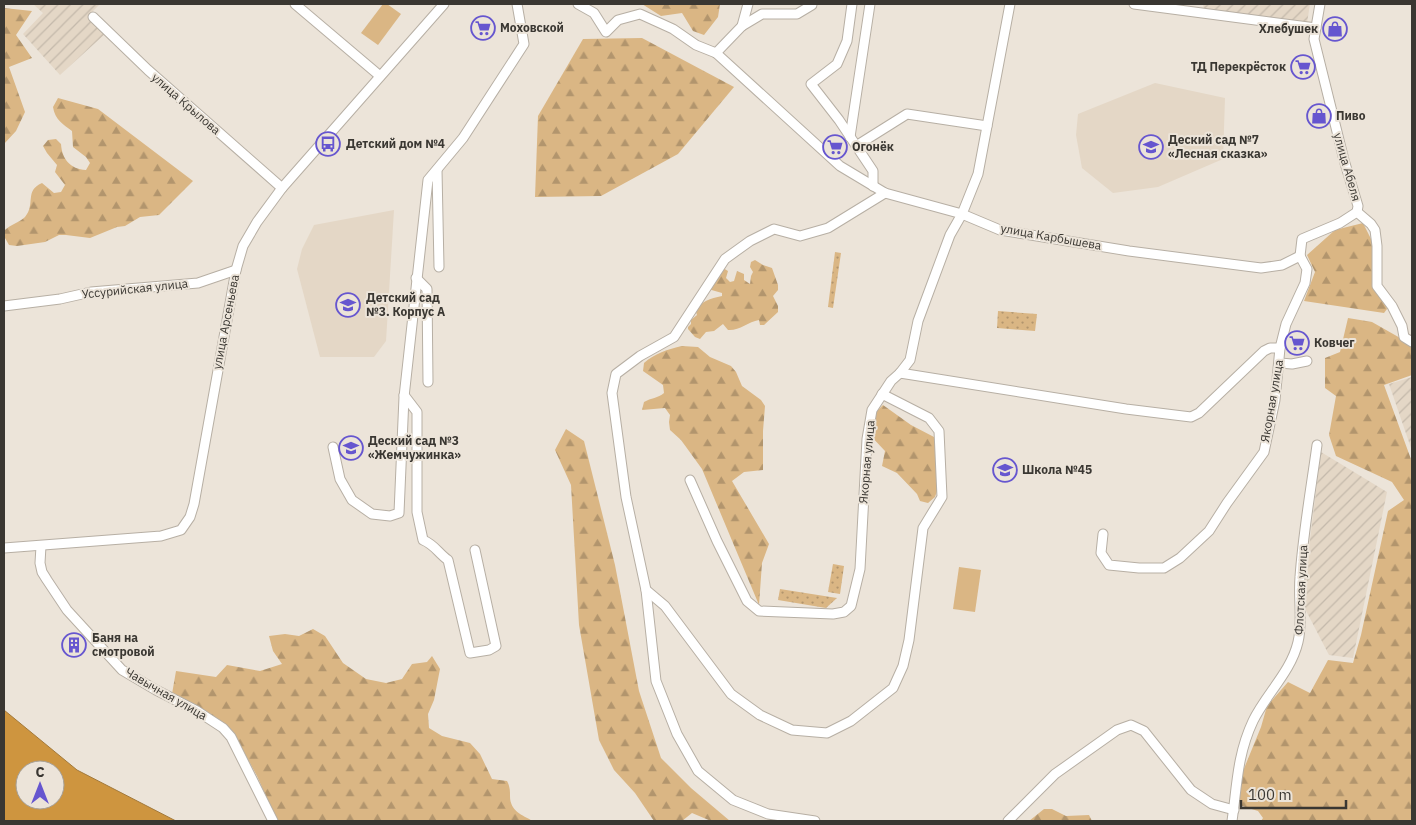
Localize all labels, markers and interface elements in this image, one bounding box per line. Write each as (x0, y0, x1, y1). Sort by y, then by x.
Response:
supermarket icon: Моховской (470, 15, 496, 41)
shop icon: Хлебушек (1322, 16, 1348, 42)
place label: Моховской (500, 20, 564, 35)
place label: Хлебушек (1259, 21, 1318, 36)
supermarket icon: ТД Перекрёсток (1290, 54, 1316, 80)
place label: ТД Перекрёсток (1191, 59, 1286, 74)
street label: улица Крылова (149, 70, 224, 138)
shop icon: Пиво (1306, 103, 1332, 129)
place label: Пиво (1336, 108, 1366, 123)
bus stop icon: Детский дом №4 (315, 131, 341, 157)
street label: улица Абеля (1331, 131, 1364, 203)
place label: Деский сад №7 «Лесная сказка» (1168, 132, 1268, 161)
supermarket icon: Огонёк (822, 134, 848, 160)
school or university icon: Деский сад №7 «Лесная сказка» (1138, 134, 1164, 160)
place label: Детский дом №4 (346, 136, 445, 151)
place label: Огонёк (852, 139, 894, 154)
street label: улица Карбышева (1000, 220, 1103, 253)
street label: улица Арсеньева (209, 273, 242, 371)
street label: Уссурийская улица (81, 275, 189, 302)
place label: Детский сад №3. Корпус А (366, 290, 445, 319)
school or university icon: Детский сад №3. Корпус А (335, 292, 361, 318)
supermarket icon: Ковчег (1284, 330, 1310, 356)
place label: Ковчег (1314, 335, 1355, 350)
street label: Якорная улица (1257, 358, 1286, 443)
street label: Якорная улица (855, 419, 878, 504)
place label: Деский сад №3 «Жемчужинка» (368, 433, 461, 462)
school or university icon: Деский сад №3 «Жемчужинка» (338, 435, 364, 461)
school or university icon: Школа №45 (992, 457, 1018, 483)
place label: Школа №45 (1022, 462, 1092, 477)
street label: Флотская улица (1291, 544, 1310, 635)
place label: Баня на смотровой (92, 630, 155, 659)
building icon: Баня на смотровой (61, 632, 87, 658)
street label: Чавычная улица (123, 664, 210, 723)
north arrow (15, 760, 65, 810)
text: С (35, 763, 45, 781)
scale bar (1241, 778, 1346, 810)
text: 100 m (1248, 785, 1292, 804)

